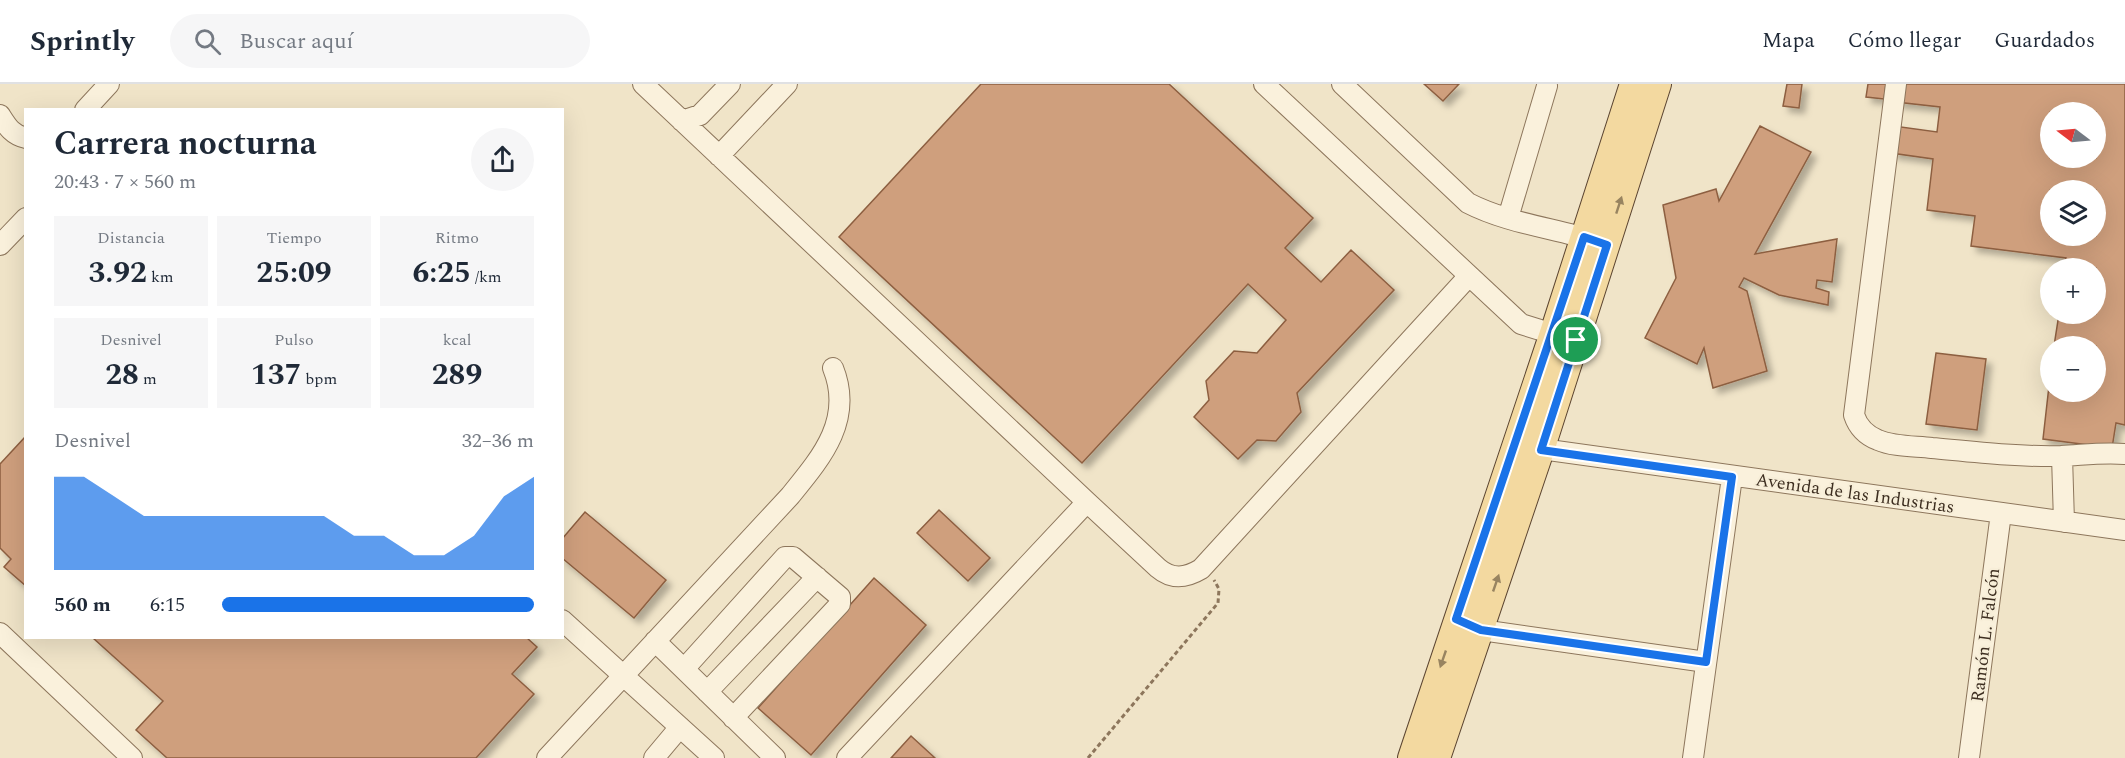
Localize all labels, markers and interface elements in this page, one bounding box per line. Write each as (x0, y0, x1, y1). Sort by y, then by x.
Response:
search box (170, 14, 590, 68)
text: Sprintly (30, 20, 134, 63)
icon: search (191, 25, 224, 58)
text: Buscar aquí (239, 25, 353, 58)
text: Mapa (1762, 25, 1815, 57)
text: Cómo llegar (1848, 25, 1961, 57)
text: Guardados (1994, 25, 2095, 57)
north arrow (2040, 102, 2106, 168)
map controls (2040, 102, 2106, 402)
text: Carrera nocturna (54, 119, 317, 169)
button: share (471, 128, 534, 191)
text: 20:43 · 7 × 560 m (54, 167, 196, 197)
button: layers (2040, 180, 2106, 246)
one-way arrow (1615, 196, 1625, 214)
text: Distancia (97, 226, 165, 250)
text: Tiempo (266, 226, 322, 250)
text: Ritmo (435, 226, 479, 250)
text: 3.92 (88, 250, 147, 296)
text: 25:09 (256, 250, 332, 296)
text: 6:25 (412, 250, 471, 296)
button: + (2040, 258, 2106, 324)
text: km (147, 265, 174, 289)
text: /km (471, 265, 502, 289)
pin (1550, 314, 1601, 365)
icon: arrive (1559, 323, 1592, 356)
text: Desnivel (100, 328, 162, 352)
text: Pulso (274, 328, 314, 352)
text: kcal (443, 328, 471, 352)
button: − (2040, 336, 2106, 402)
text: 28 (105, 352, 139, 398)
text: 137 (251, 352, 301, 398)
text: 289 (432, 352, 482, 398)
text: m (139, 367, 157, 391)
text: bpm (301, 367, 337, 391)
text: Desnivel (54, 426, 131, 456)
text: 32–36 m (462, 426, 534, 456)
street label: Avenida de las Industrias (1754, 466, 1956, 521)
street label: Ramón L. Falcón (1964, 566, 2007, 704)
one-way arrow (1492, 574, 1502, 592)
text: 560 m (54, 590, 111, 620)
text: 6:15 (150, 590, 185, 620)
one-way arrow (1437, 650, 1447, 668)

